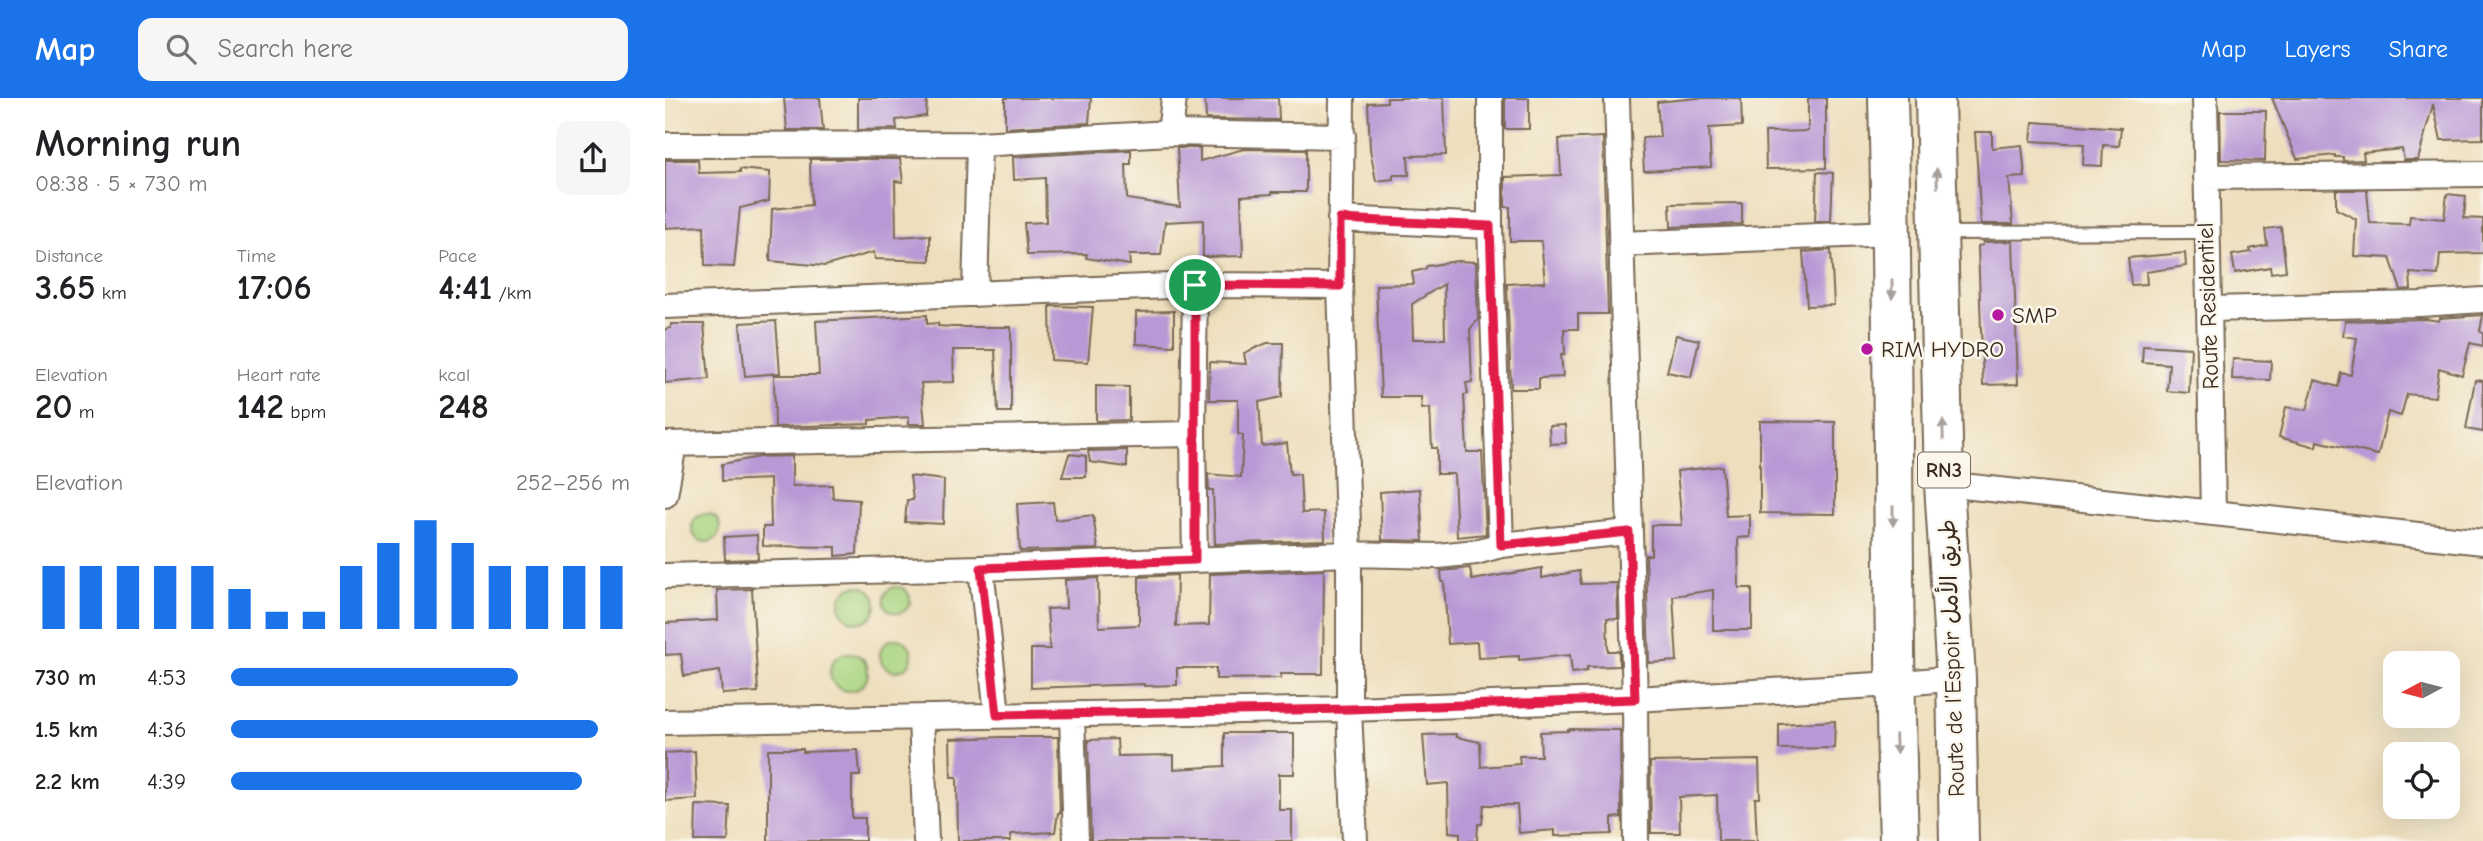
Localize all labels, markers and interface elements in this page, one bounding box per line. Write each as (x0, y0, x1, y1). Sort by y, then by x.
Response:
search box (138, 18, 628, 81)
text: Map (35, 30, 96, 68)
icon: search (162, 30, 200, 68)
text: Search here (218, 34, 353, 64)
text: Map (2201, 35, 2247, 63)
text: Layers (2285, 35, 2350, 63)
text: Share (2388, 35, 2448, 63)
button: share (556, 121, 630, 195)
text: Morning run (35, 122, 241, 166)
one-way arrow (1931, 167, 1942, 189)
text: 08:38 · 5 × 730 m (35, 170, 208, 197)
street label: Route Residentiel (2192, 222, 2224, 390)
text: Distance (35, 245, 103, 267)
text: Time (237, 245, 276, 267)
text: Pace (438, 245, 477, 267)
pin (1165, 255, 1225, 315)
icon: arrive (1176, 266, 1214, 304)
text: 3.65 (35, 267, 95, 308)
text: 17:06 (237, 267, 312, 308)
text: 4:41 (438, 267, 492, 308)
one-way arrow (1886, 278, 1898, 300)
text: km (95, 282, 127, 304)
text: /km (492, 282, 532, 304)
place label: SMP (2012, 302, 2057, 329)
marker: SMP (1990, 307, 2006, 323)
place label: RIM HYDRO (1881, 336, 2004, 363)
marker: RIM HYDRO (1859, 341, 1875, 357)
text: Elevation (35, 364, 108, 386)
text: Heart rate (237, 364, 320, 386)
text: kcal (438, 364, 470, 386)
text: 20 (35, 386, 72, 427)
text: 142 (237, 386, 284, 427)
text: 248 (438, 386, 489, 427)
text: m (72, 401, 95, 423)
text: bpm (284, 401, 326, 423)
one-way arrow (1937, 419, 1948, 441)
road number: RN3 (1918, 452, 1970, 488)
text: Elevation (35, 469, 123, 496)
text: 252–256 m (516, 469, 630, 496)
one-way arrow (1887, 505, 1899, 527)
street label: Route de l’Espoir طريق الأمل (1931, 519, 1970, 798)
north arrow (2383, 651, 2461, 728)
map controls (2383, 651, 2460, 819)
text: 730 m (35, 664, 96, 691)
text: 4:53 (147, 664, 186, 691)
text: 1.5 km (35, 716, 98, 743)
text: 4:36 (147, 716, 186, 743)
one-way arrow (1890, 733, 1901, 755)
button: locate (2383, 742, 2460, 819)
text: 2.2 km (35, 768, 100, 795)
text: 4:39 (147, 768, 186, 795)

